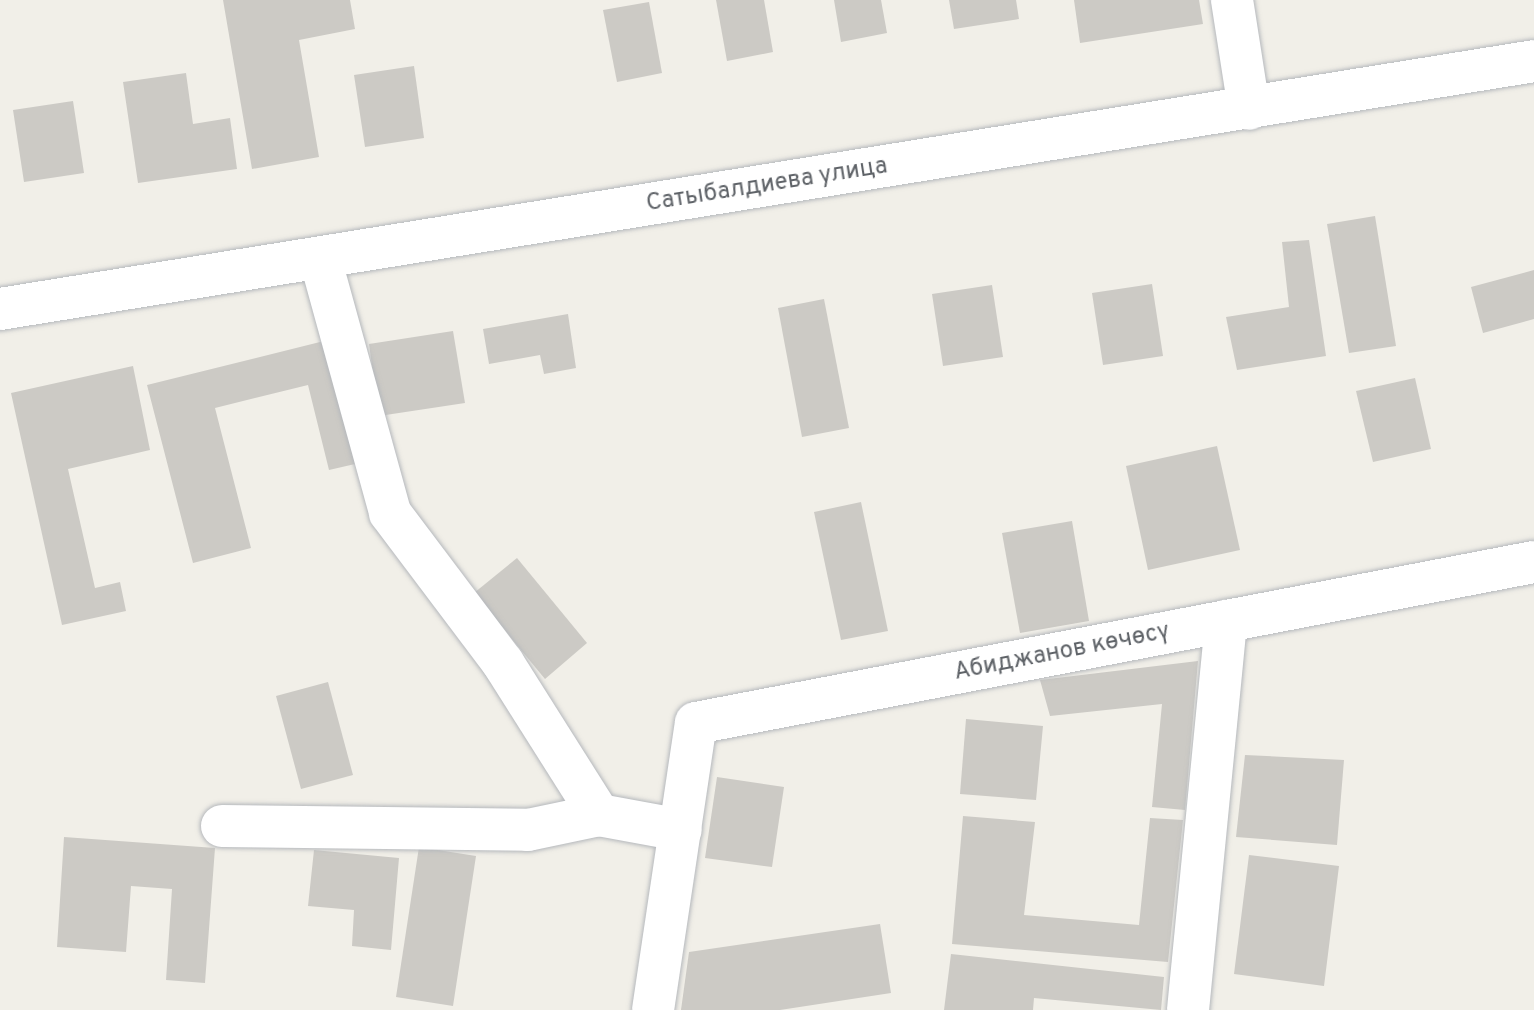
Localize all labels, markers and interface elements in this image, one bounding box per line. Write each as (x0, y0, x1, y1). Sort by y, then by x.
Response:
street label: Сатыбалдиева улица (644, 153, 890, 219)
street label: Абиджанов көчөсү (952, 618, 1172, 688)

